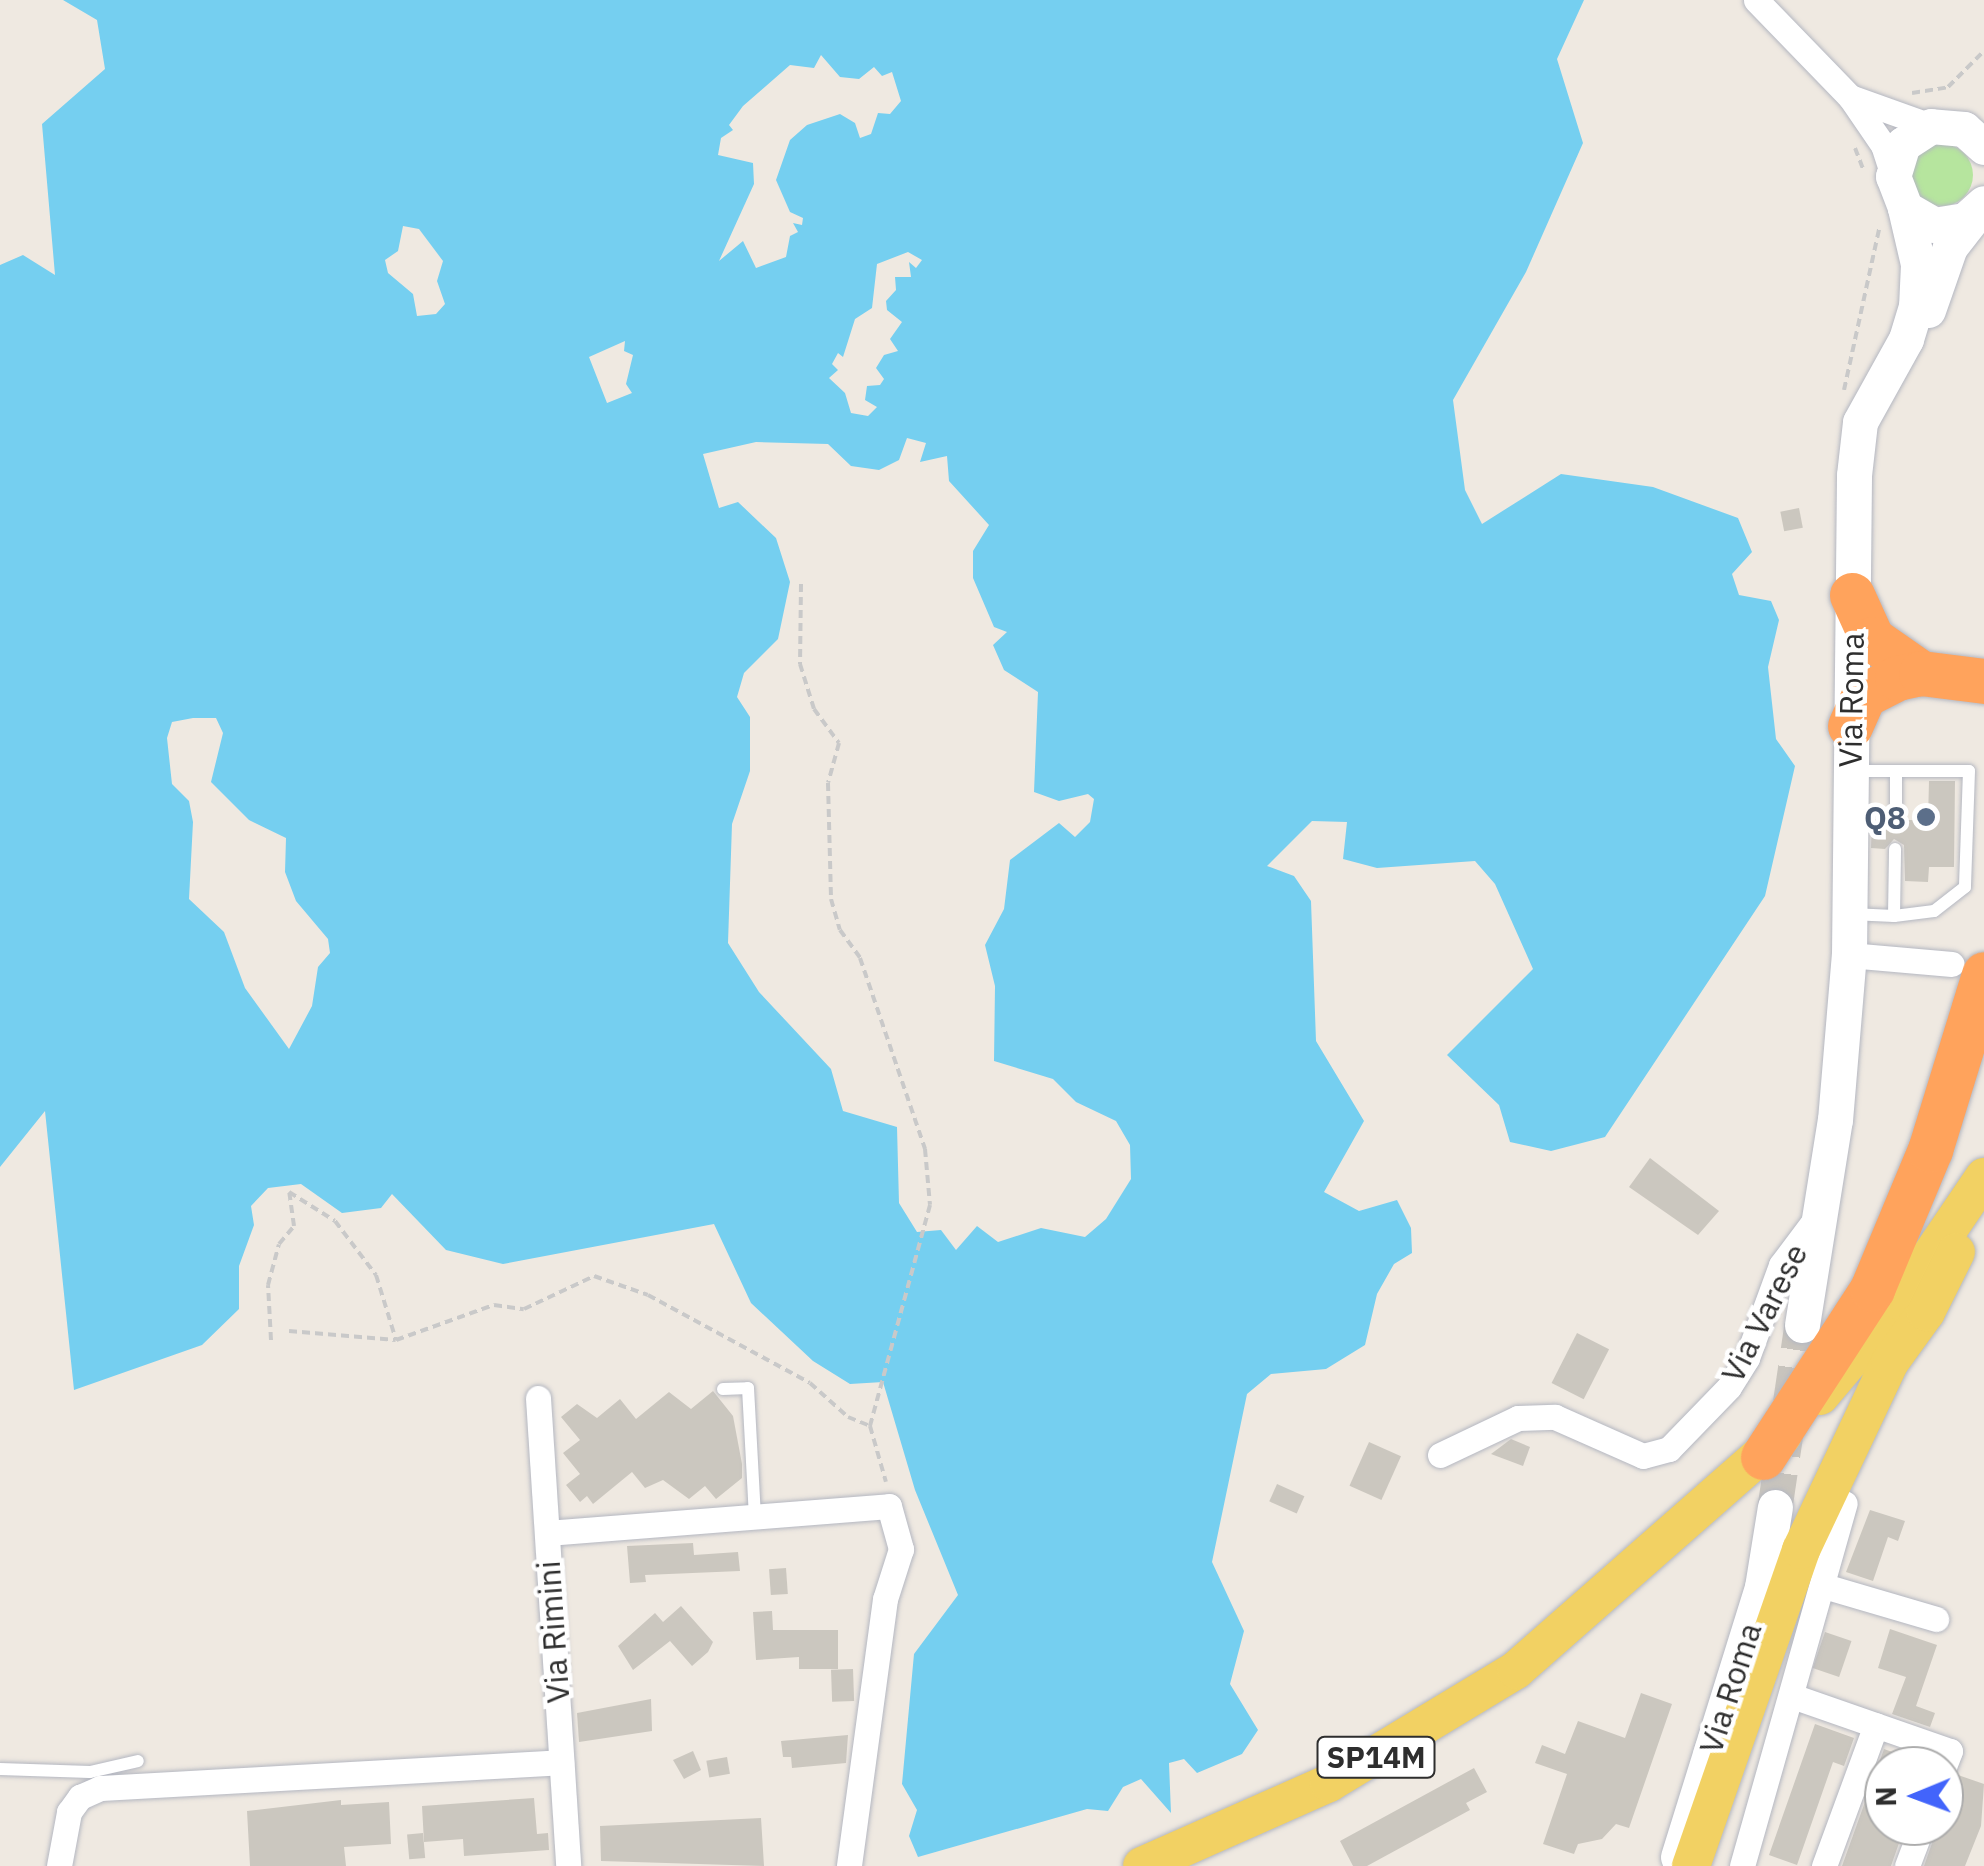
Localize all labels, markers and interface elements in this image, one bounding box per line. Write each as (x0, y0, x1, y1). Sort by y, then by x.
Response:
street label: Via Roma (1831, 632, 1871, 768)
place label: Q8 (1864, 798, 1906, 836)
marker: Q8 (1915, 806, 1937, 828)
street label: Via Varese (1713, 1237, 1815, 1389)
street label: Via Rimini (529, 1559, 577, 1705)
street label: Via Roma (1691, 1618, 1769, 1758)
road number: SP14M (1316, 1732, 1436, 1782)
north arrow (1864, 1746, 1964, 1846)
text: N (1867, 1786, 1904, 1807)

